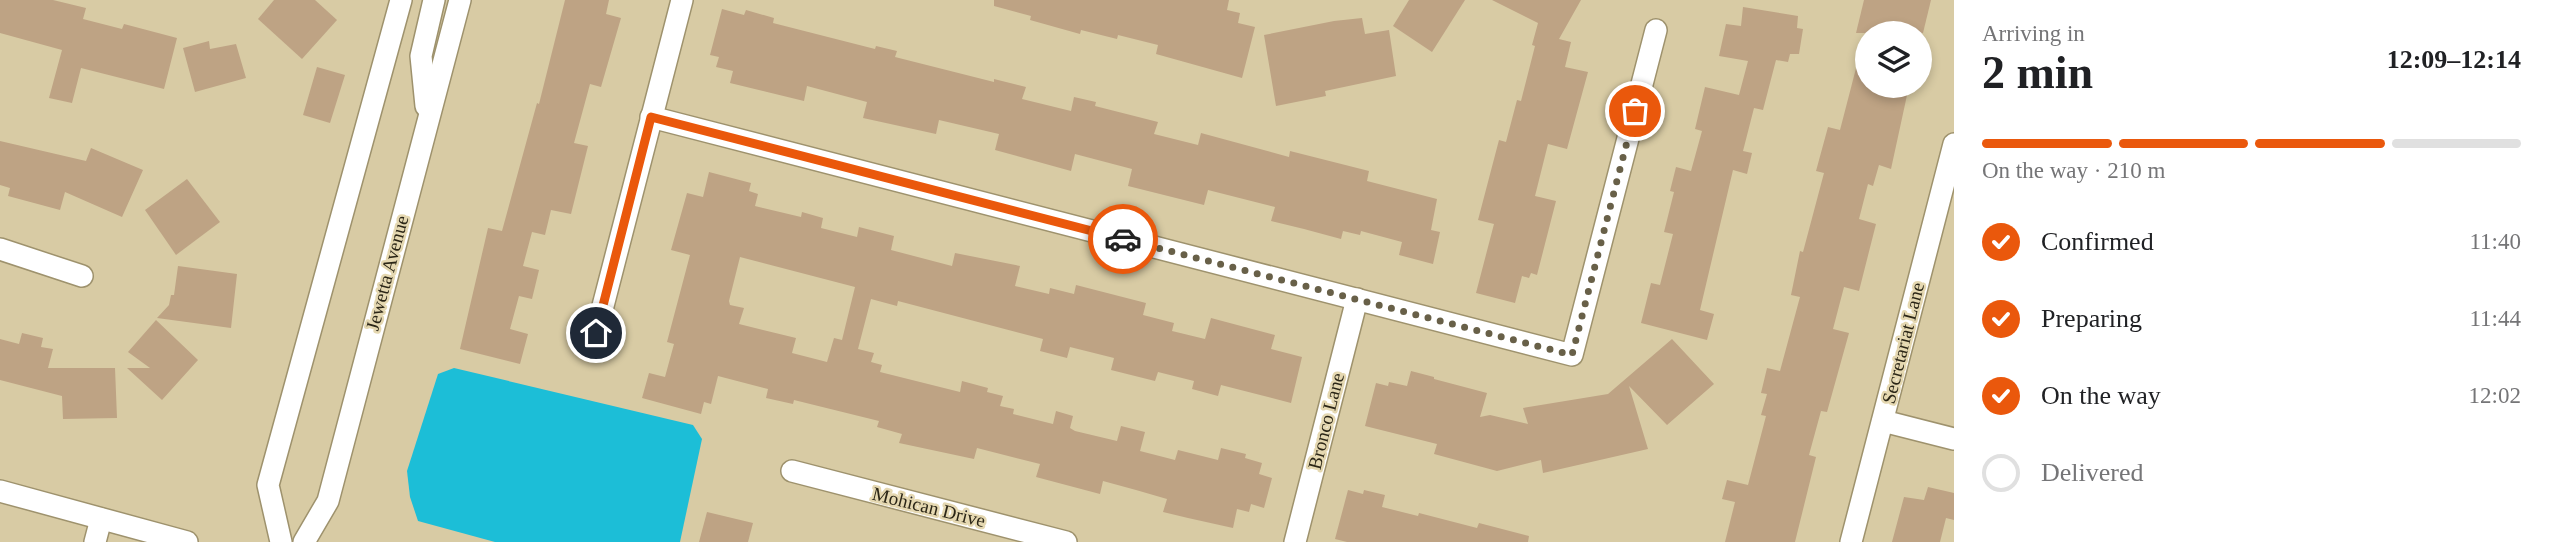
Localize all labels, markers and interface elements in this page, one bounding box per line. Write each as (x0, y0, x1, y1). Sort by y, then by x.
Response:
map controls (1855, 21, 1932, 98)
button: layers (1855, 21, 1932, 98)
text: Arriving in (1982, 21, 2085, 46)
text: 12:09–12:14 (2387, 45, 2521, 74)
text: 2 min (1982, 47, 2093, 98)
pin (1605, 81, 1665, 141)
icon: bag (1616, 92, 1654, 130)
text: On the way · 210 m (1982, 158, 2165, 183)
courier (1088, 204, 1158, 274)
street label: Jewetta Avenue (362, 213, 412, 333)
icon: car (1104, 220, 1142, 258)
icon: check (1982, 223, 2020, 261)
text: Confirmed (2041, 227, 2154, 256)
text: 11:40 (2469, 229, 2521, 254)
street label: Secretariat Lane (1878, 280, 1928, 406)
icon: check (1982, 300, 2020, 338)
pin (566, 303, 626, 363)
text: Preparing (2041, 304, 2142, 333)
text: 11:44 (2469, 306, 2521, 331)
icon: home (577, 314, 615, 352)
street label: Bronco Lane (1304, 371, 1348, 471)
icon: check (1982, 377, 2020, 415)
text: On the way (2041, 381, 2161, 410)
text: 12:02 (2469, 383, 2521, 408)
text: Delivered (2041, 458, 2144, 487)
street label: Mohican Drive (870, 483, 988, 531)

